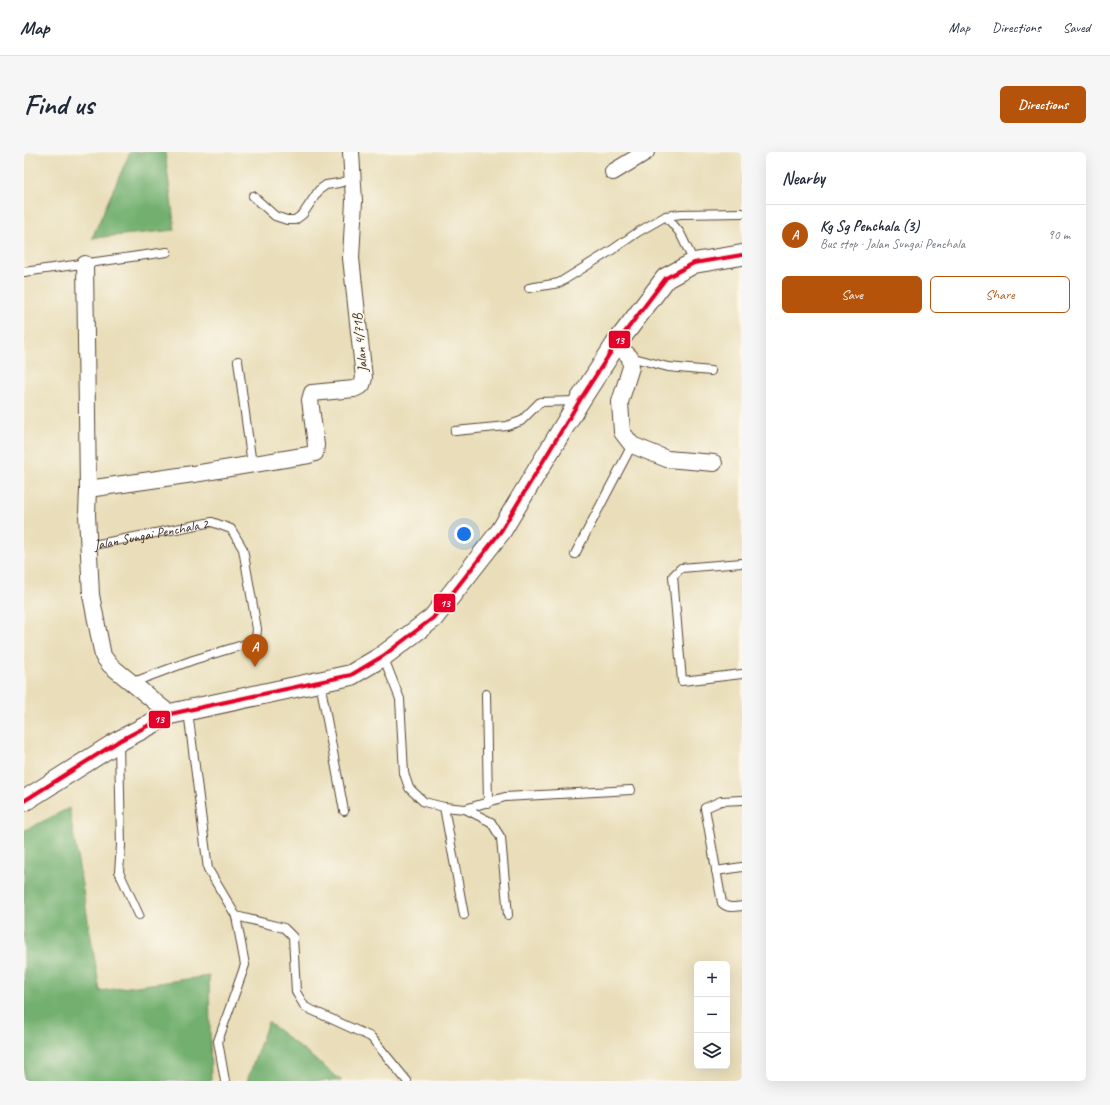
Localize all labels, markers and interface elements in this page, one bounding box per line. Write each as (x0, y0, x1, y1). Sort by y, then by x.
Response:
text: Map (20, 16, 50, 40)
text: Map (949, 19, 970, 36)
text: Directions (992, 19, 1041, 36)
text: Saved (1063, 19, 1090, 36)
button: Directions (1000, 86, 1086, 123)
text: Find us (24, 87, 94, 122)
text: Nearby (782, 168, 825, 189)
text: Kg Sg Penchala (3) (820, 217, 919, 236)
text: A (792, 227, 798, 243)
text: 90 m (1048, 227, 1070, 243)
text: Bus stop · Jalan Sungai Penchala (820, 236, 965, 252)
button: Save (782, 276, 922, 313)
button: Share (930, 276, 1070, 313)
street label: Jalan 4/71B (348, 311, 372, 374)
line badge: 13 (608, 330, 631, 349)
text: 13 (614, 333, 625, 347)
street label: Jalan Sungai Penchala 2 (91, 514, 211, 553)
your location (454, 524, 474, 544)
line badge: 13 (433, 593, 456, 613)
text: 13 (440, 596, 451, 610)
pin: A (242, 634, 268, 667)
line badge: 13 (148, 710, 171, 729)
text: 13 (154, 712, 165, 726)
map controls (694, 961, 730, 1069)
button: + (694, 961, 730, 997)
button: − (694, 997, 730, 1033)
button: layers (694, 1033, 730, 1069)

